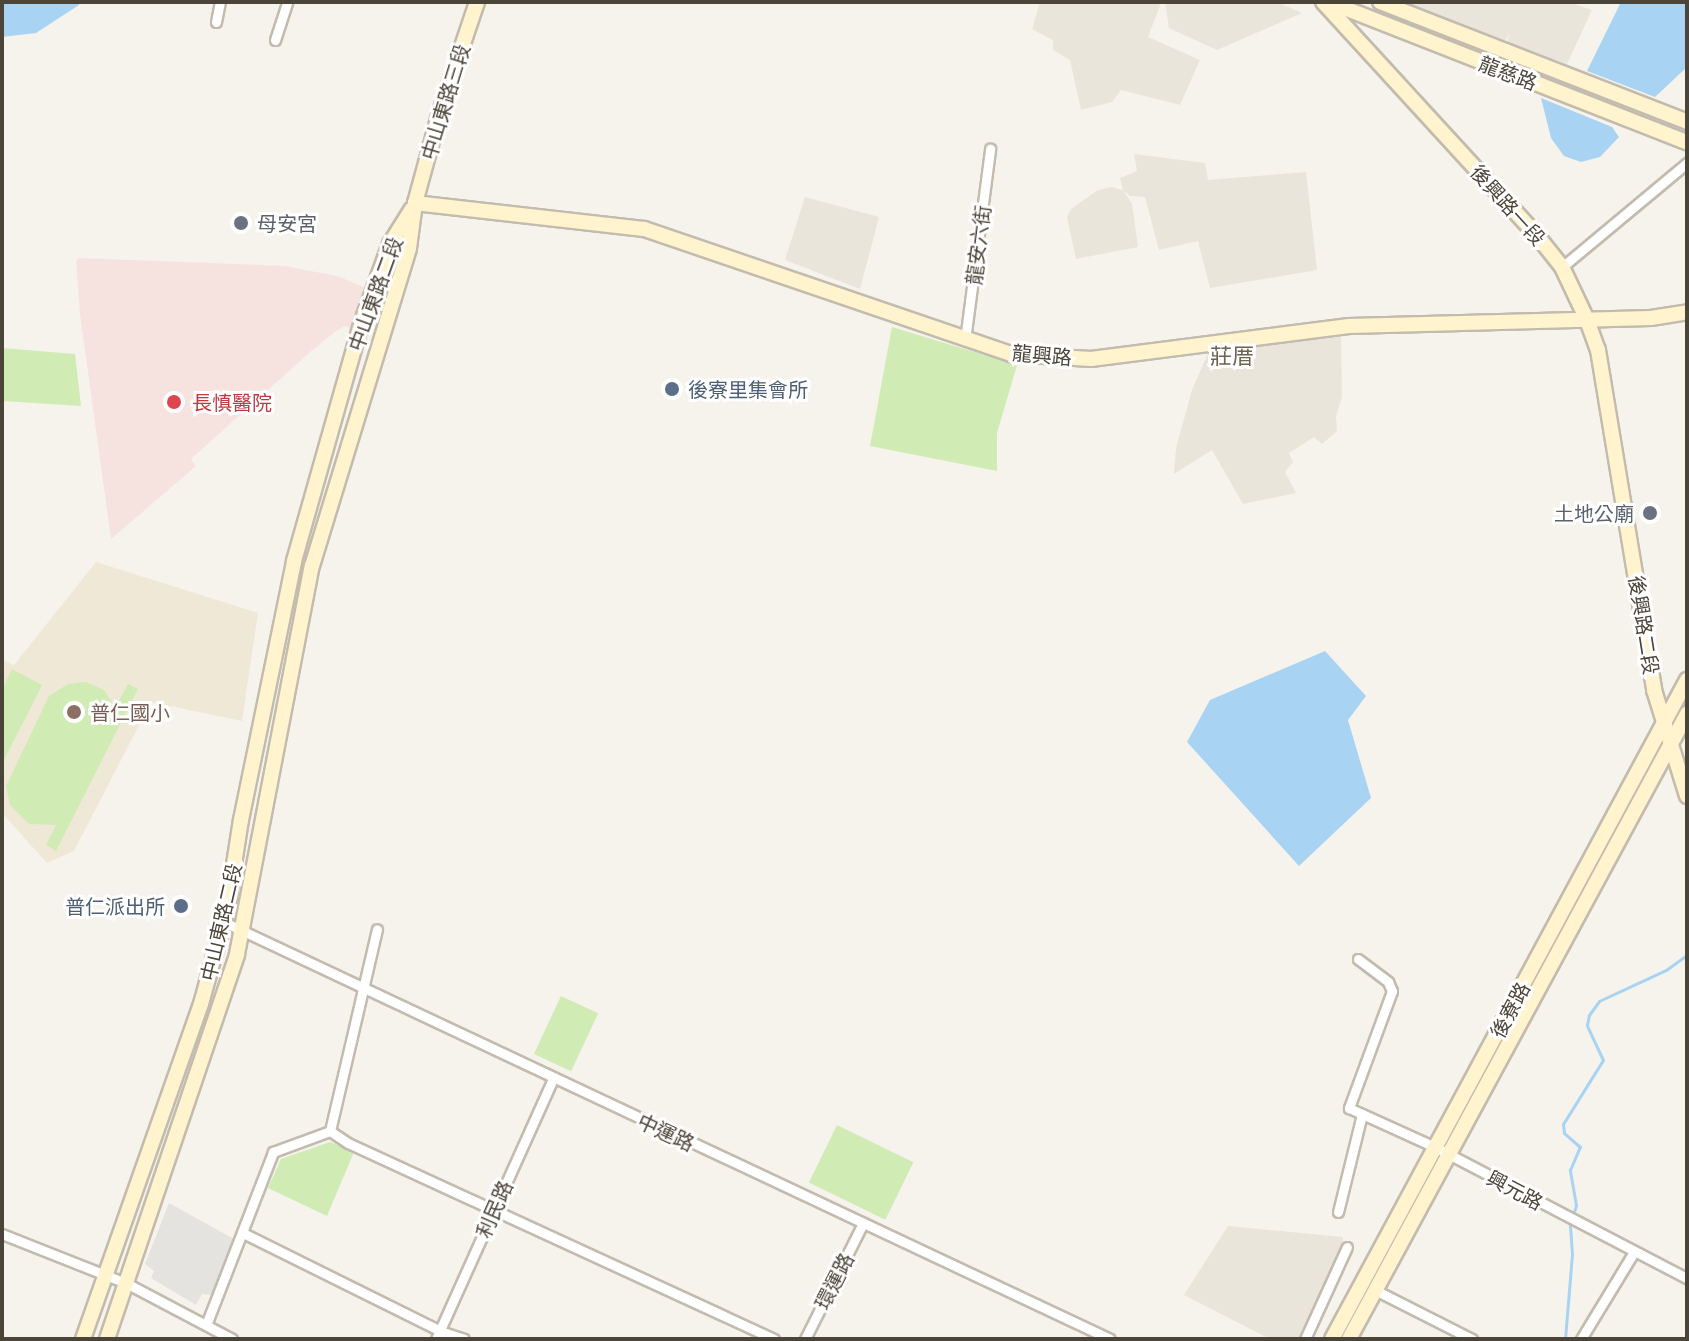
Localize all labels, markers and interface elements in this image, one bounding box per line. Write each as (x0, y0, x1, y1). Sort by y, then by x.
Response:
street label: 中山東路三段 (416, 41, 474, 163)
street label: 龍慈路 (1476, 51, 1540, 95)
street label: 後興路一段 (1466, 160, 1550, 250)
street label: 龍安六街 (961, 204, 995, 286)
place label: 母安宮 (257, 211, 317, 235)
marker: 母安宮 (232, 214, 250, 232)
street label: 中山東路二段 (343, 234, 407, 354)
street label: 龍興路 (1011, 340, 1073, 370)
district label: 莊厝 (1210, 344, 1254, 370)
place label: 後寮里集會所 (688, 377, 808, 401)
marker: 後寮里集會所 (663, 380, 681, 398)
place label: 長慎醫院 (192, 390, 272, 414)
marker: 長慎醫院 (163, 391, 185, 413)
place label: 土地公廟 (1554, 501, 1634, 525)
marker: 土地公廟 (1641, 504, 1659, 522)
street label: 後興路二段 (1624, 574, 1664, 676)
place label: 普仁國小 (90, 700, 170, 724)
marker: 普仁國小 (65, 703, 83, 721)
street label: 中山東路二段 (196, 861, 246, 983)
place label: 普仁派出所 (65, 894, 165, 918)
marker: 普仁派出所 (172, 897, 190, 915)
street label: 後寮路 (1485, 978, 1535, 1042)
street label: 中運路 (634, 1108, 698, 1156)
street label: 興元路 (1483, 1165, 1547, 1215)
street label: 利民路 (471, 1177, 517, 1241)
street label: 環運路 (810, 1249, 858, 1313)

